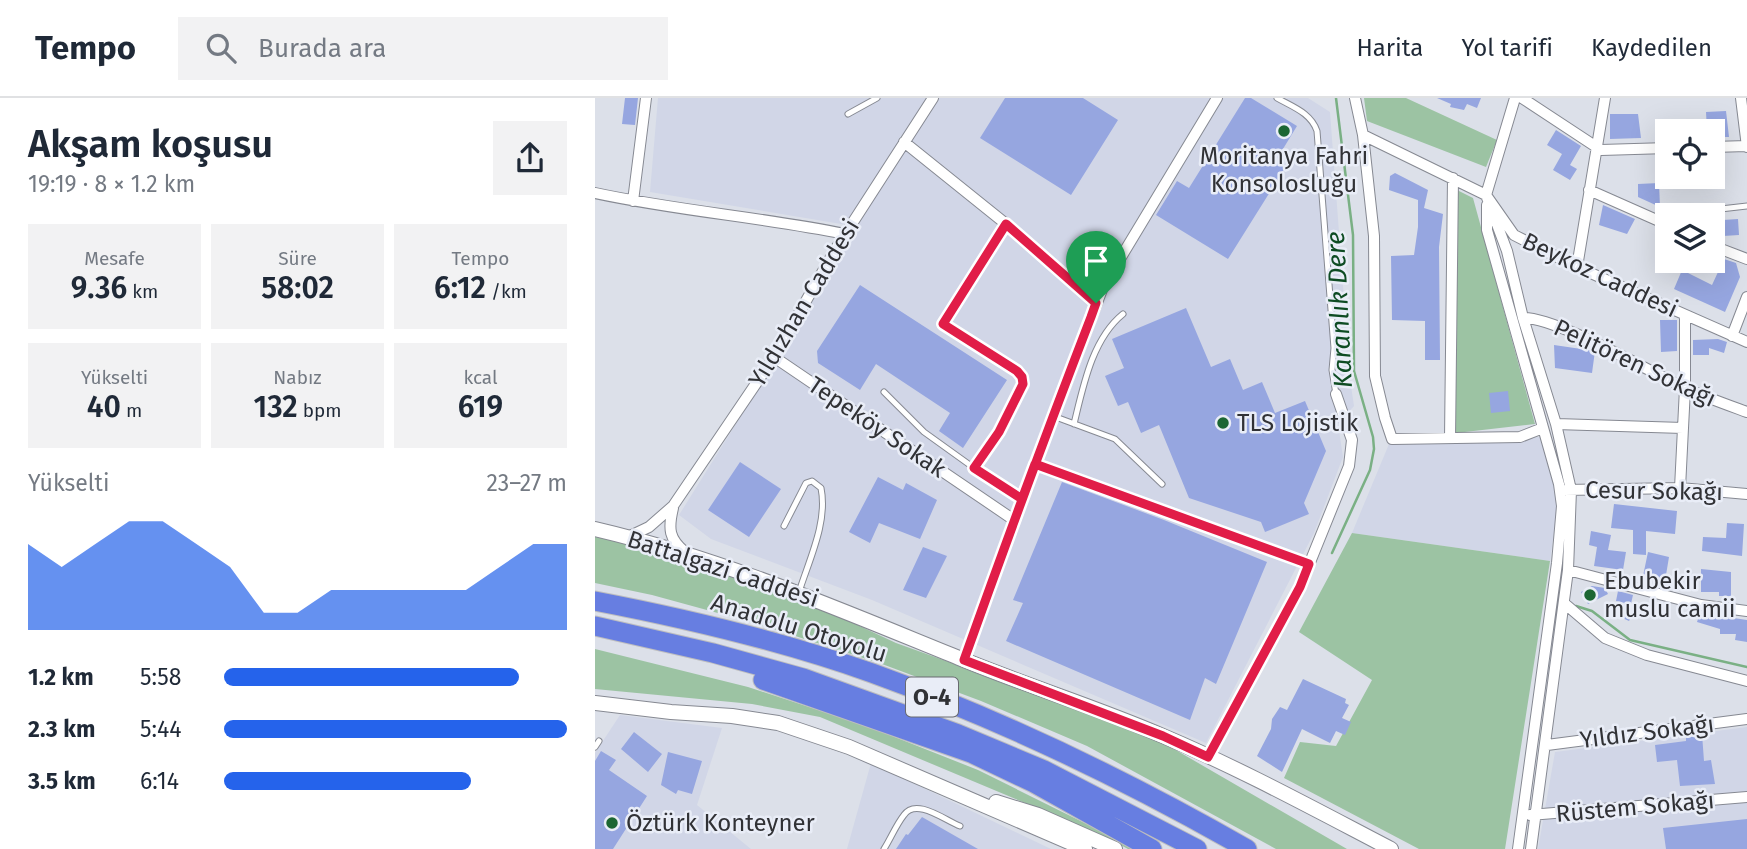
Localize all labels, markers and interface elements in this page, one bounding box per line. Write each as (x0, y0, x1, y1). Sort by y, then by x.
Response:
search box (178, 17, 668, 80)
text: Tempo (35, 28, 136, 68)
icon: search (202, 29, 240, 67)
text: Burada ara (258, 33, 386, 64)
text: Harita (1356, 34, 1423, 62)
text: Yol tarifi (1461, 34, 1553, 62)
text: Kaydedilen (1591, 34, 1712, 62)
map controls (1655, 119, 1725, 273)
button: locate (1655, 119, 1725, 189)
text: Akşam koşusu (28, 121, 273, 167)
button: share (493, 121, 567, 195)
marker: Moritanya Fahri Konsolosluğu (1276, 123, 1292, 139)
place label: Moritanya Fahri Konsolosluğu (1200, 142, 1368, 198)
text: 19:19 · 8 × 1.2 km (28, 170, 195, 198)
button: layers (1655, 203, 1725, 273)
street label: Yıldızhan Caddesi (743, 214, 865, 392)
street label: Beykoz Caddesi (1518, 227, 1682, 323)
pin (1066, 231, 1126, 303)
water label: Karanlık Dere (1320, 231, 1359, 389)
icon: arrive (1077, 242, 1115, 280)
text: Mesafe (84, 247, 145, 270)
text: Süre (278, 247, 317, 270)
text: Tempo (452, 247, 509, 270)
text: 9.36 (71, 270, 127, 306)
text: 58:02 (261, 270, 334, 306)
text: 6:12 (434, 270, 486, 306)
text: km (127, 280, 158, 303)
text: /km (486, 280, 527, 303)
street label: Pelitören Sokağı (1550, 313, 1720, 413)
text: Yükselti (81, 366, 148, 389)
text: Nabız (273, 366, 322, 389)
text: kcal (463, 366, 498, 389)
street label: Tepeköy Sokak (803, 371, 952, 484)
text: 40 (87, 389, 121, 425)
text: 132 (253, 389, 298, 425)
text: 619 (458, 389, 503, 425)
text: m (121, 399, 142, 422)
text: bpm (298, 399, 342, 422)
place label: TLS Lojistik (1237, 409, 1359, 437)
marker: TLS Lojistik (1215, 415, 1231, 431)
text: Yükselti (28, 469, 109, 497)
text: 23–27 m (487, 469, 567, 497)
street label: Cesur Sokağı (1585, 476, 1723, 506)
street label: Battalgazi Caddesi (624, 525, 822, 613)
place label: Ebubekir muslu camii (1604, 567, 1736, 623)
marker: Ebubekir muslu camii (1582, 587, 1598, 603)
street label: Anadolu Otoyolu (708, 588, 890, 668)
text: 1.2 km (28, 663, 94, 691)
text: 5:58 (140, 663, 181, 691)
road number: O-4 (906, 678, 958, 716)
street label: Yıldız Sokağı (1578, 710, 1716, 754)
text: 2.3 km (28, 715, 95, 743)
text: 5:44 (140, 715, 181, 743)
text: 3.5 km (28, 767, 96, 795)
text: 6:14 (140, 767, 179, 795)
street label: Rüstem Sokağı (1555, 786, 1715, 828)
place label: Öztürk Konteyner (626, 809, 816, 837)
marker: Öztürk Konteyner (604, 815, 620, 831)

